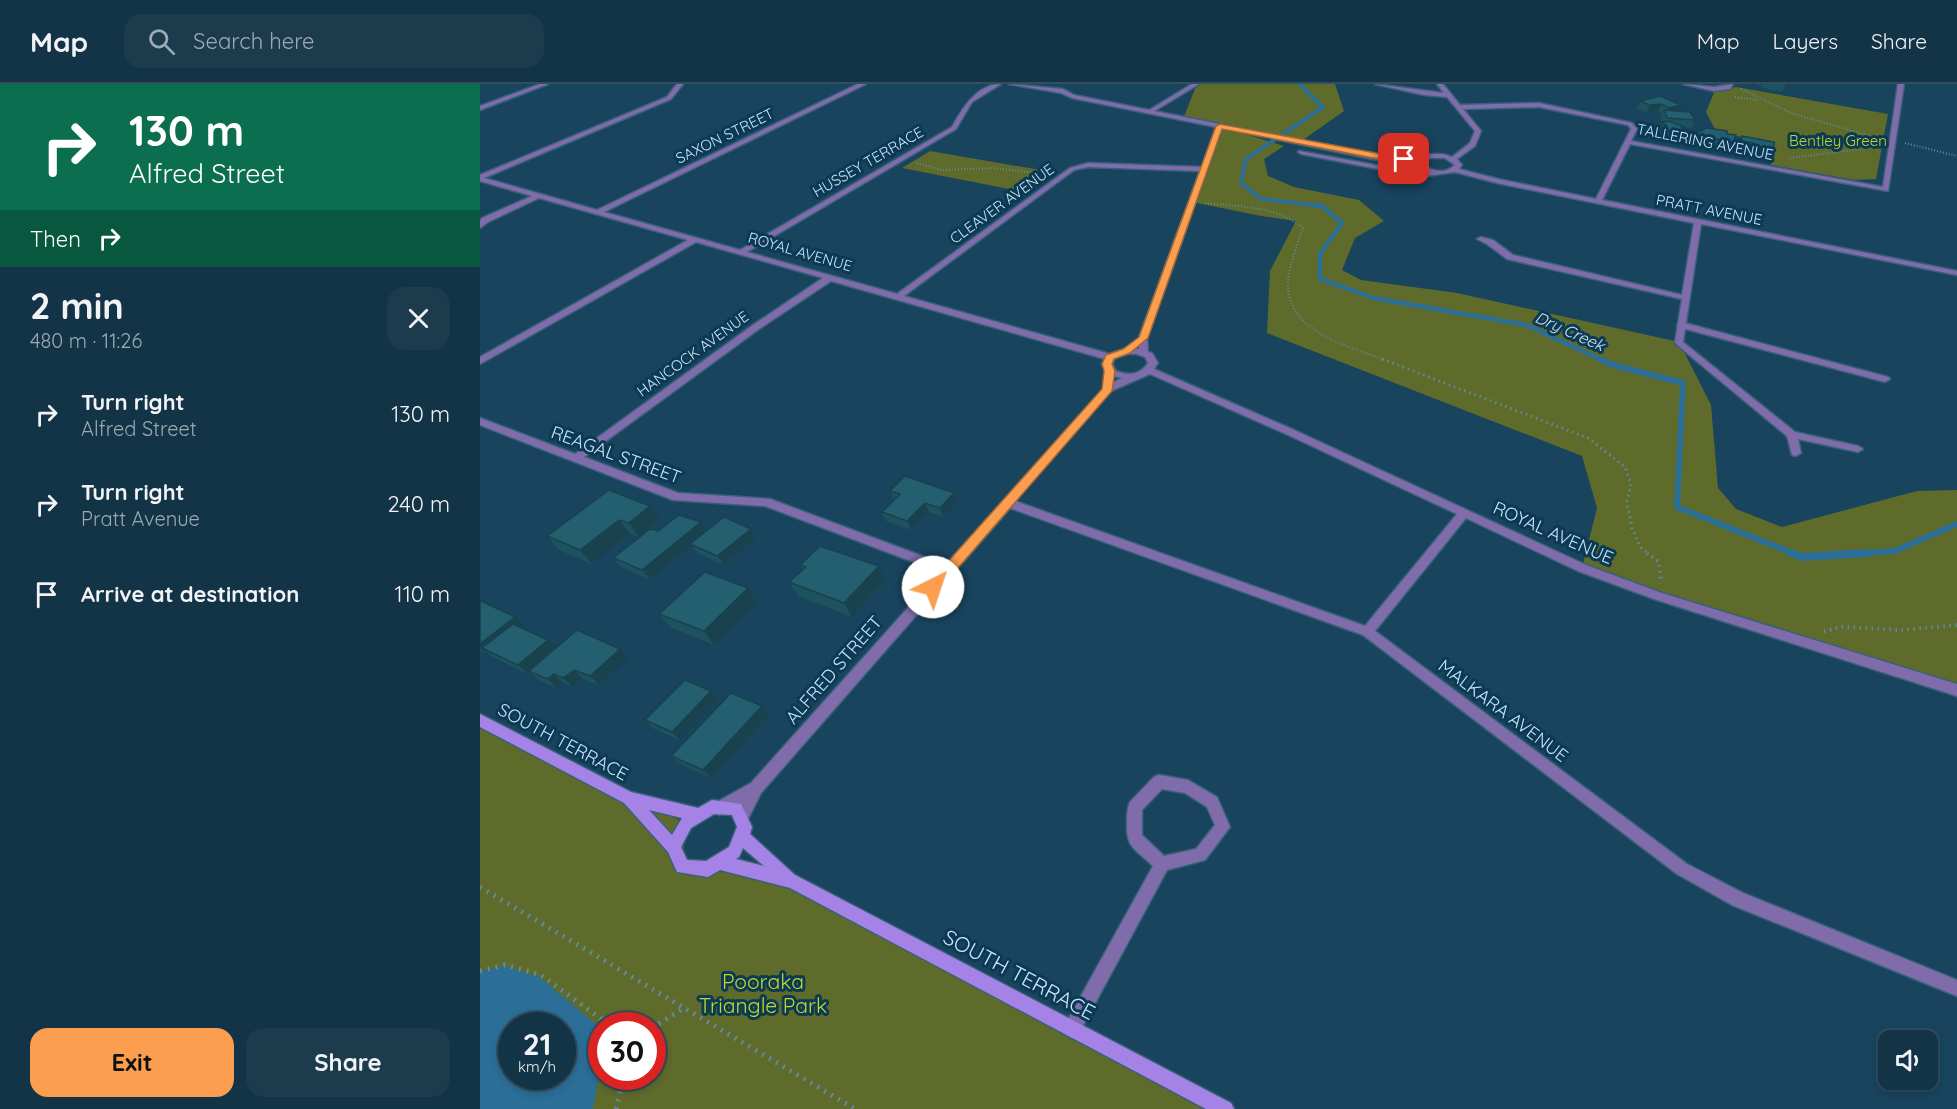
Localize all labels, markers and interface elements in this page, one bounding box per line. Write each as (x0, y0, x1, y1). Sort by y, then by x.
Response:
search box (124, 14, 544, 68)
text: Map (30, 24, 88, 59)
icon: search (145, 25, 178, 58)
text: Search here (193, 27, 315, 55)
text: Map (1697, 28, 1740, 54)
text: Layers (1773, 28, 1838, 54)
text: Share (1871, 28, 1927, 54)
text: 130 m (129, 104, 244, 157)
street label: SAXON STREET (673, 104, 777, 168)
icon: right (30, 108, 108, 186)
street label: TALLERING AVENUE (1635, 119, 1775, 164)
street label: HUSSEY TERRACE (809, 122, 927, 201)
park label: Bentley Green (1789, 131, 1887, 150)
pin (1378, 133, 1429, 184)
icon: arrive (1387, 142, 1420, 175)
text: Alfred Street (129, 156, 285, 190)
street label: CLEAVER AVENUE (946, 159, 1058, 248)
street label: PRATT AVENUE (1654, 190, 1764, 229)
icon: right (93, 222, 126, 255)
text: Then (30, 225, 81, 253)
street label: ROYAL AVENUE (746, 228, 854, 275)
text: 2 min (30, 283, 124, 328)
button: close (387, 287, 450, 350)
street label: HANCOCK AVENUE (633, 307, 752, 401)
water label: Dry Creek (1532, 307, 1609, 356)
text: 480 m · 11:26 (30, 328, 142, 353)
text: Turn right (81, 388, 185, 416)
icon: right (30, 398, 63, 431)
text: 130 m (391, 400, 450, 428)
text: Alfred Street (81, 416, 197, 441)
street label: REAGAL STREET (548, 420, 685, 489)
text: Turn right (81, 478, 185, 506)
icon: right (30, 488, 63, 521)
text: 240 m (387, 490, 450, 518)
street label: ROYAL AVENUE (1490, 496, 1617, 569)
text: Pratt Avenue (81, 506, 200, 531)
position arrow (901, 555, 965, 619)
icon: arrive (30, 578, 63, 611)
text: Arrive at destination (81, 580, 299, 608)
text: 110 m (395, 580, 450, 608)
street label: ALFRED STREET (780, 611, 887, 729)
street label: MALKARA AVENUE (1434, 654, 1573, 767)
street label: SOUTH TERRACE (494, 698, 632, 786)
street label: SOUTH TERRACE (939, 923, 1100, 1025)
park label: Pooraka Triangle Park (699, 968, 827, 1018)
speed limit sign: 30 (588, 1012, 666, 1090)
text: 21 (523, 1025, 551, 1063)
button: Exit (30, 1028, 234, 1097)
button: Share (246, 1028, 450, 1097)
map controls (1878, 1030, 1938, 1090)
button: sound (1878, 1030, 1938, 1090)
text: km/h (518, 1057, 556, 1076)

